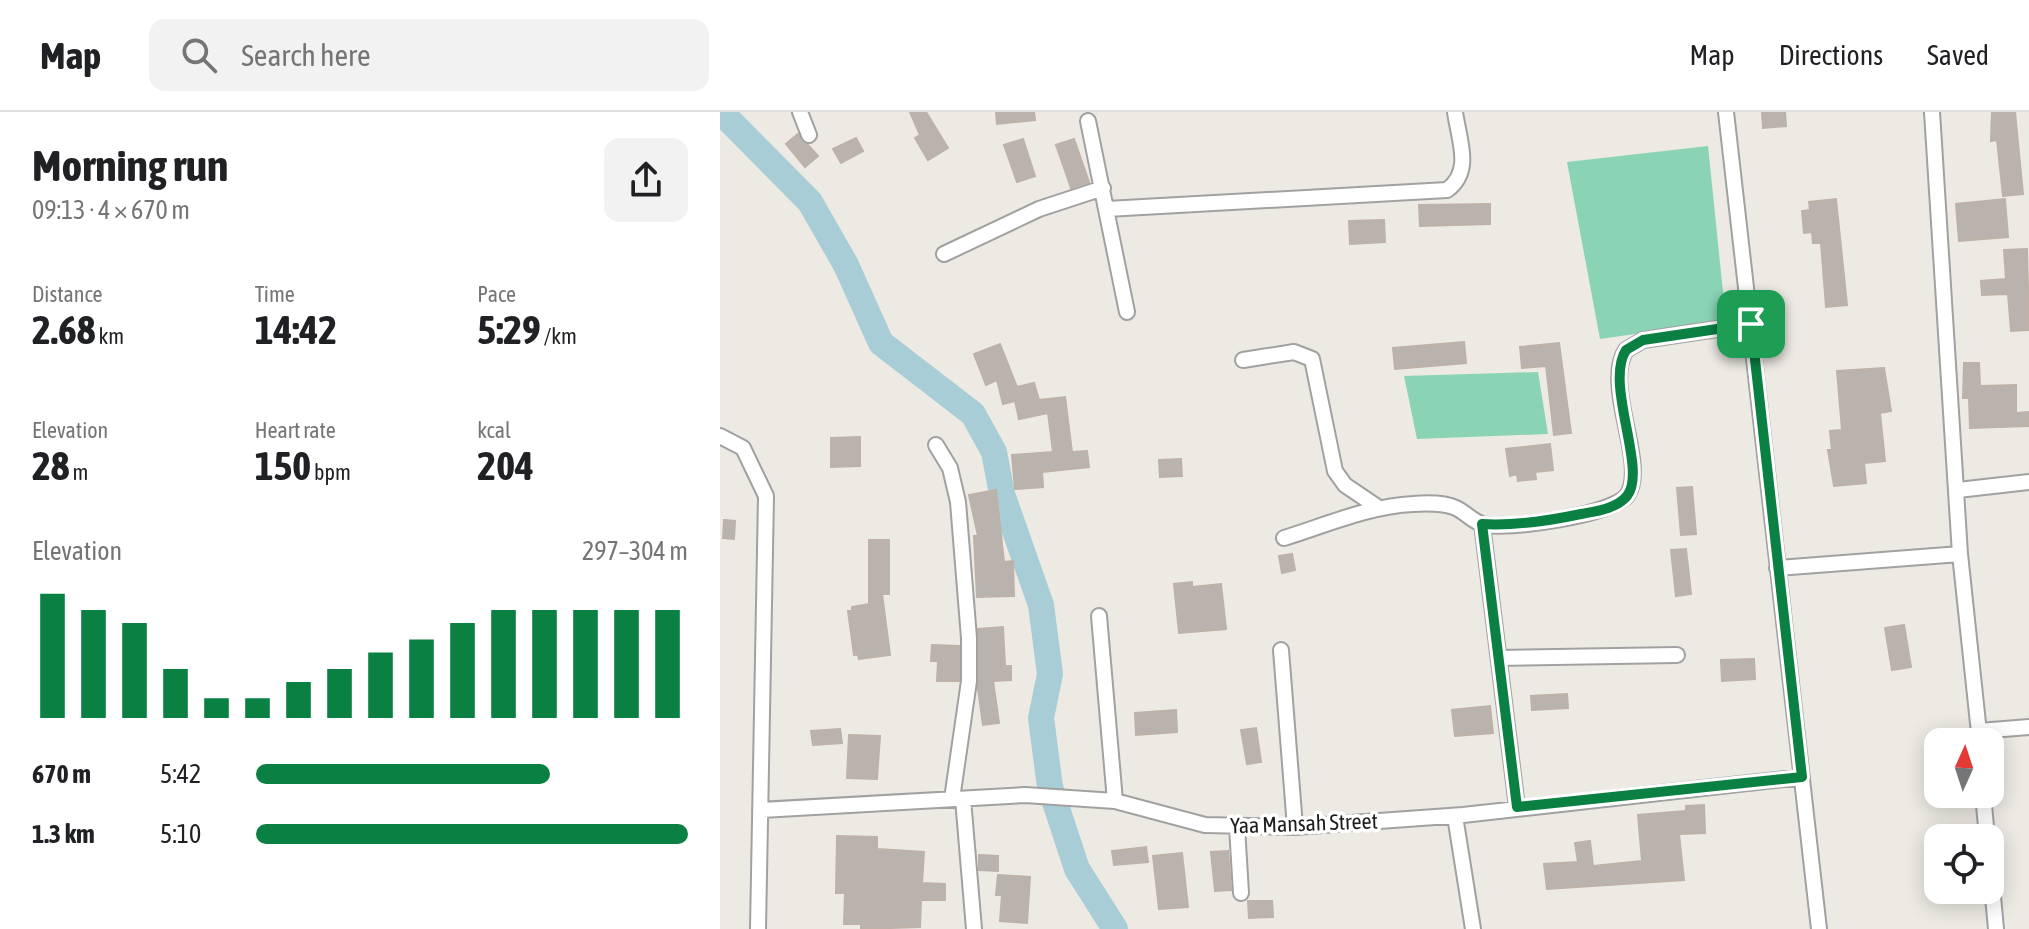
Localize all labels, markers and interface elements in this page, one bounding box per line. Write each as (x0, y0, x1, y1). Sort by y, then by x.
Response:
search box (149, 19, 709, 91)
icon: search (177, 33, 221, 77)
text: Map (40, 34, 101, 77)
text: Search here (241, 38, 371, 72)
text: Map (1690, 39, 1735, 71)
text: Directions (1779, 39, 1883, 71)
text: Saved (1927, 39, 1989, 71)
button: share (604, 138, 688, 222)
text: Morning run (32, 140, 228, 190)
text: 09:13 · 4 × 670 m (32, 195, 190, 225)
text: Distance (32, 281, 103, 307)
text: Time (255, 281, 295, 307)
text: Pace (477, 281, 516, 307)
pin (1717, 290, 1785, 358)
icon: arrive (1729, 302, 1773, 346)
text: 2.68 (32, 307, 96, 352)
text: 14:42 (255, 307, 337, 352)
text: 5:29 (477, 307, 541, 352)
text: km (96, 323, 124, 349)
text: /km (541, 323, 577, 349)
text: Elevation (32, 417, 108, 443)
text: Heart rate (255, 417, 336, 443)
text: kcal (477, 417, 511, 443)
text: 28 (32, 443, 70, 488)
text: 150 (255, 443, 311, 488)
text: 204 (477, 443, 534, 488)
text: m (70, 459, 88, 485)
text: bpm (311, 459, 351, 485)
text: Elevation (32, 536, 122, 566)
text: 297–304 m (582, 536, 688, 566)
north arrow (1924, 728, 2004, 808)
map controls (1924, 728, 2004, 904)
text: 670 m (32, 759, 91, 789)
text: 5:42 (160, 759, 201, 789)
street label: Yaa Mansah Street (1230, 807, 1378, 839)
text: 1.3 km (32, 819, 95, 849)
text: 5:10 (160, 819, 201, 849)
button: locate (1924, 824, 2004, 904)

